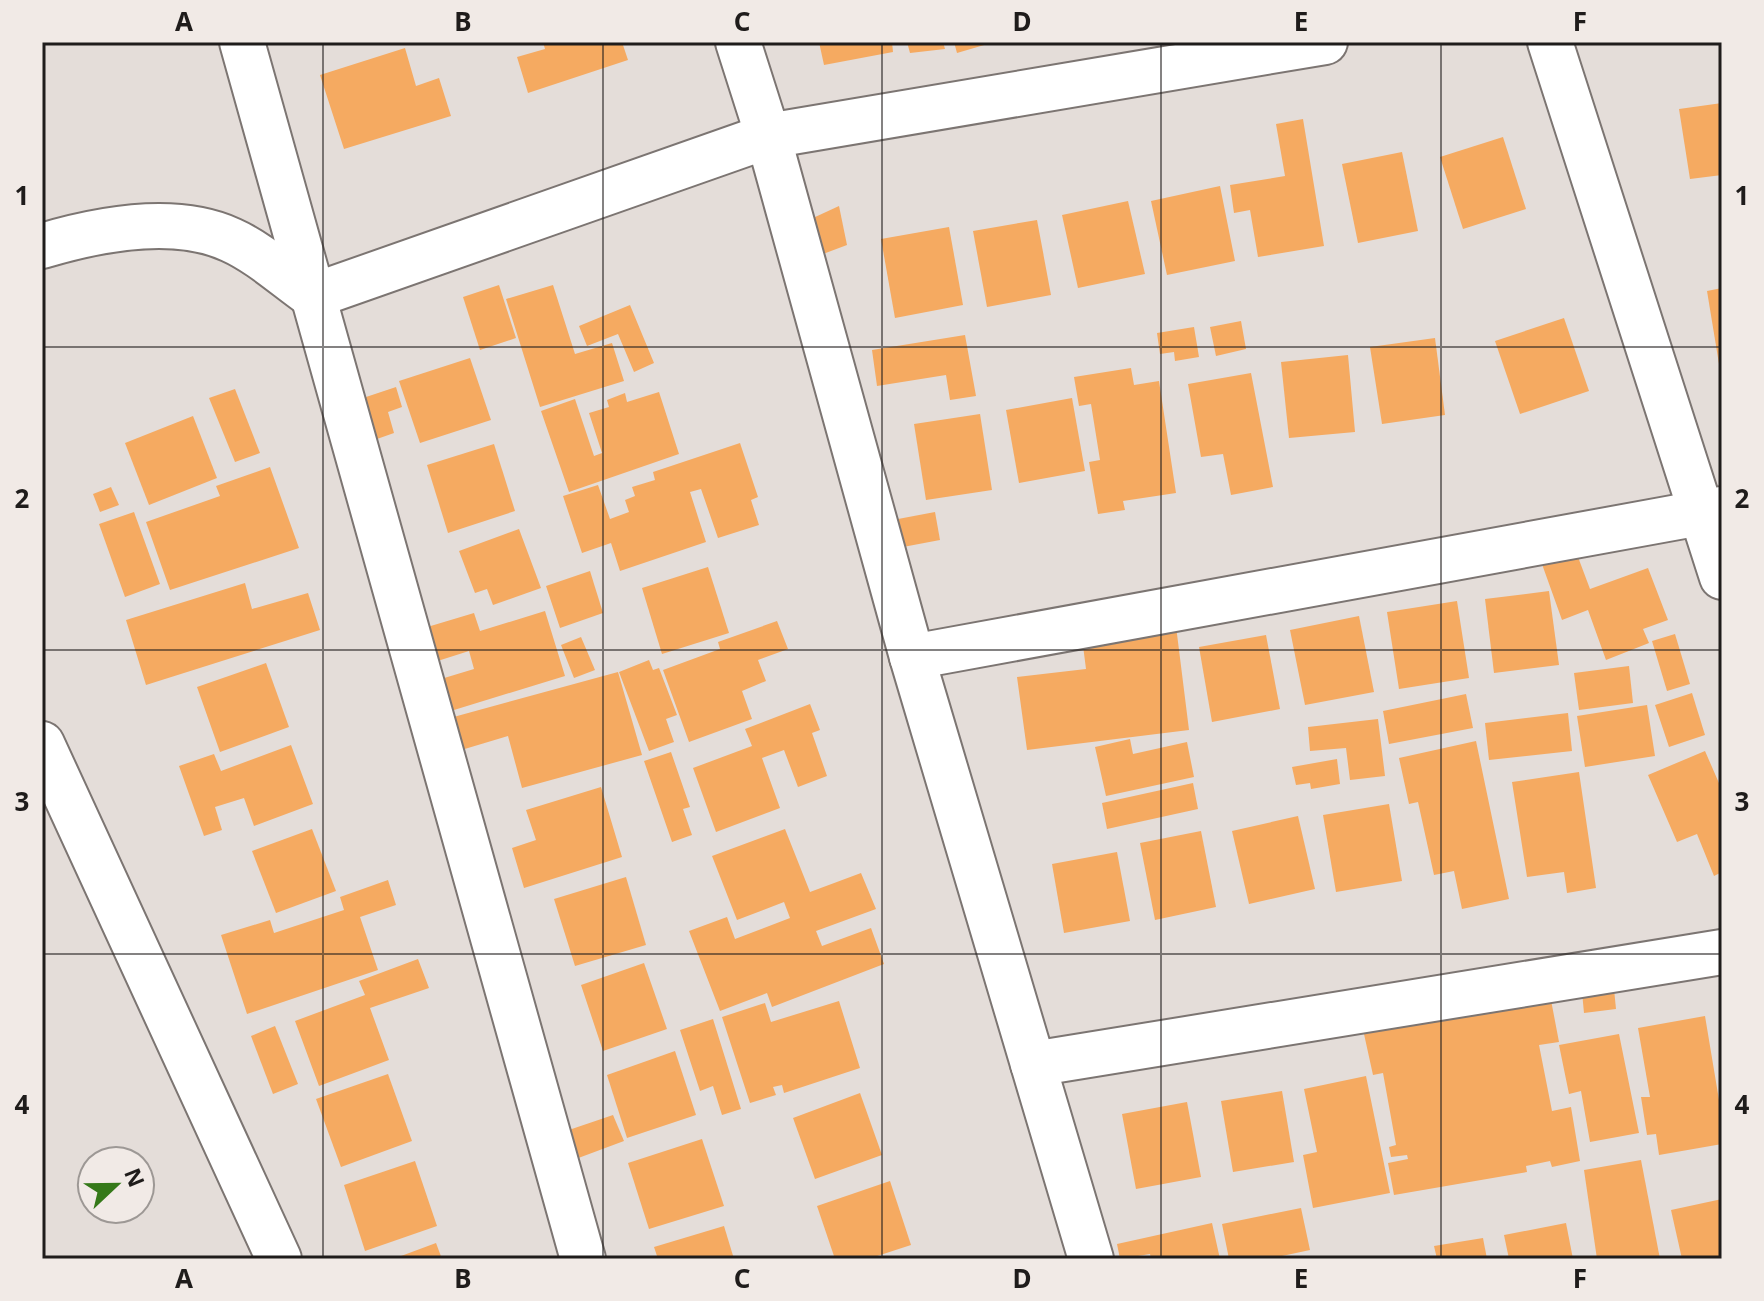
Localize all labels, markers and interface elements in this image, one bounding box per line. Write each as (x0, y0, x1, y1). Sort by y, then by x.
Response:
text: A (175, 3, 193, 39)
text: B (454, 3, 472, 39)
text: C (734, 3, 750, 39)
text: D (1012, 3, 1032, 39)
text: E (1294, 3, 1308, 39)
text: F (1573, 3, 1587, 39)
text: 1 (15, 177, 29, 213)
text: 1 (1735, 177, 1749, 213)
text: 2 (15, 480, 30, 516)
text: 2 (1735, 480, 1750, 516)
text: 3 (15, 783, 29, 819)
text: 3 (1735, 783, 1749, 819)
text: 4 (15, 1086, 30, 1122)
text: 4 (1735, 1086, 1750, 1122)
north arrow (76, 1145, 156, 1225)
text: N (118, 1163, 153, 1191)
text: A (175, 1260, 193, 1296)
text: B (454, 1260, 472, 1296)
text: C (734, 1260, 750, 1296)
text: D (1012, 1260, 1032, 1296)
text: E (1294, 1260, 1308, 1296)
text: F (1573, 1260, 1587, 1296)

